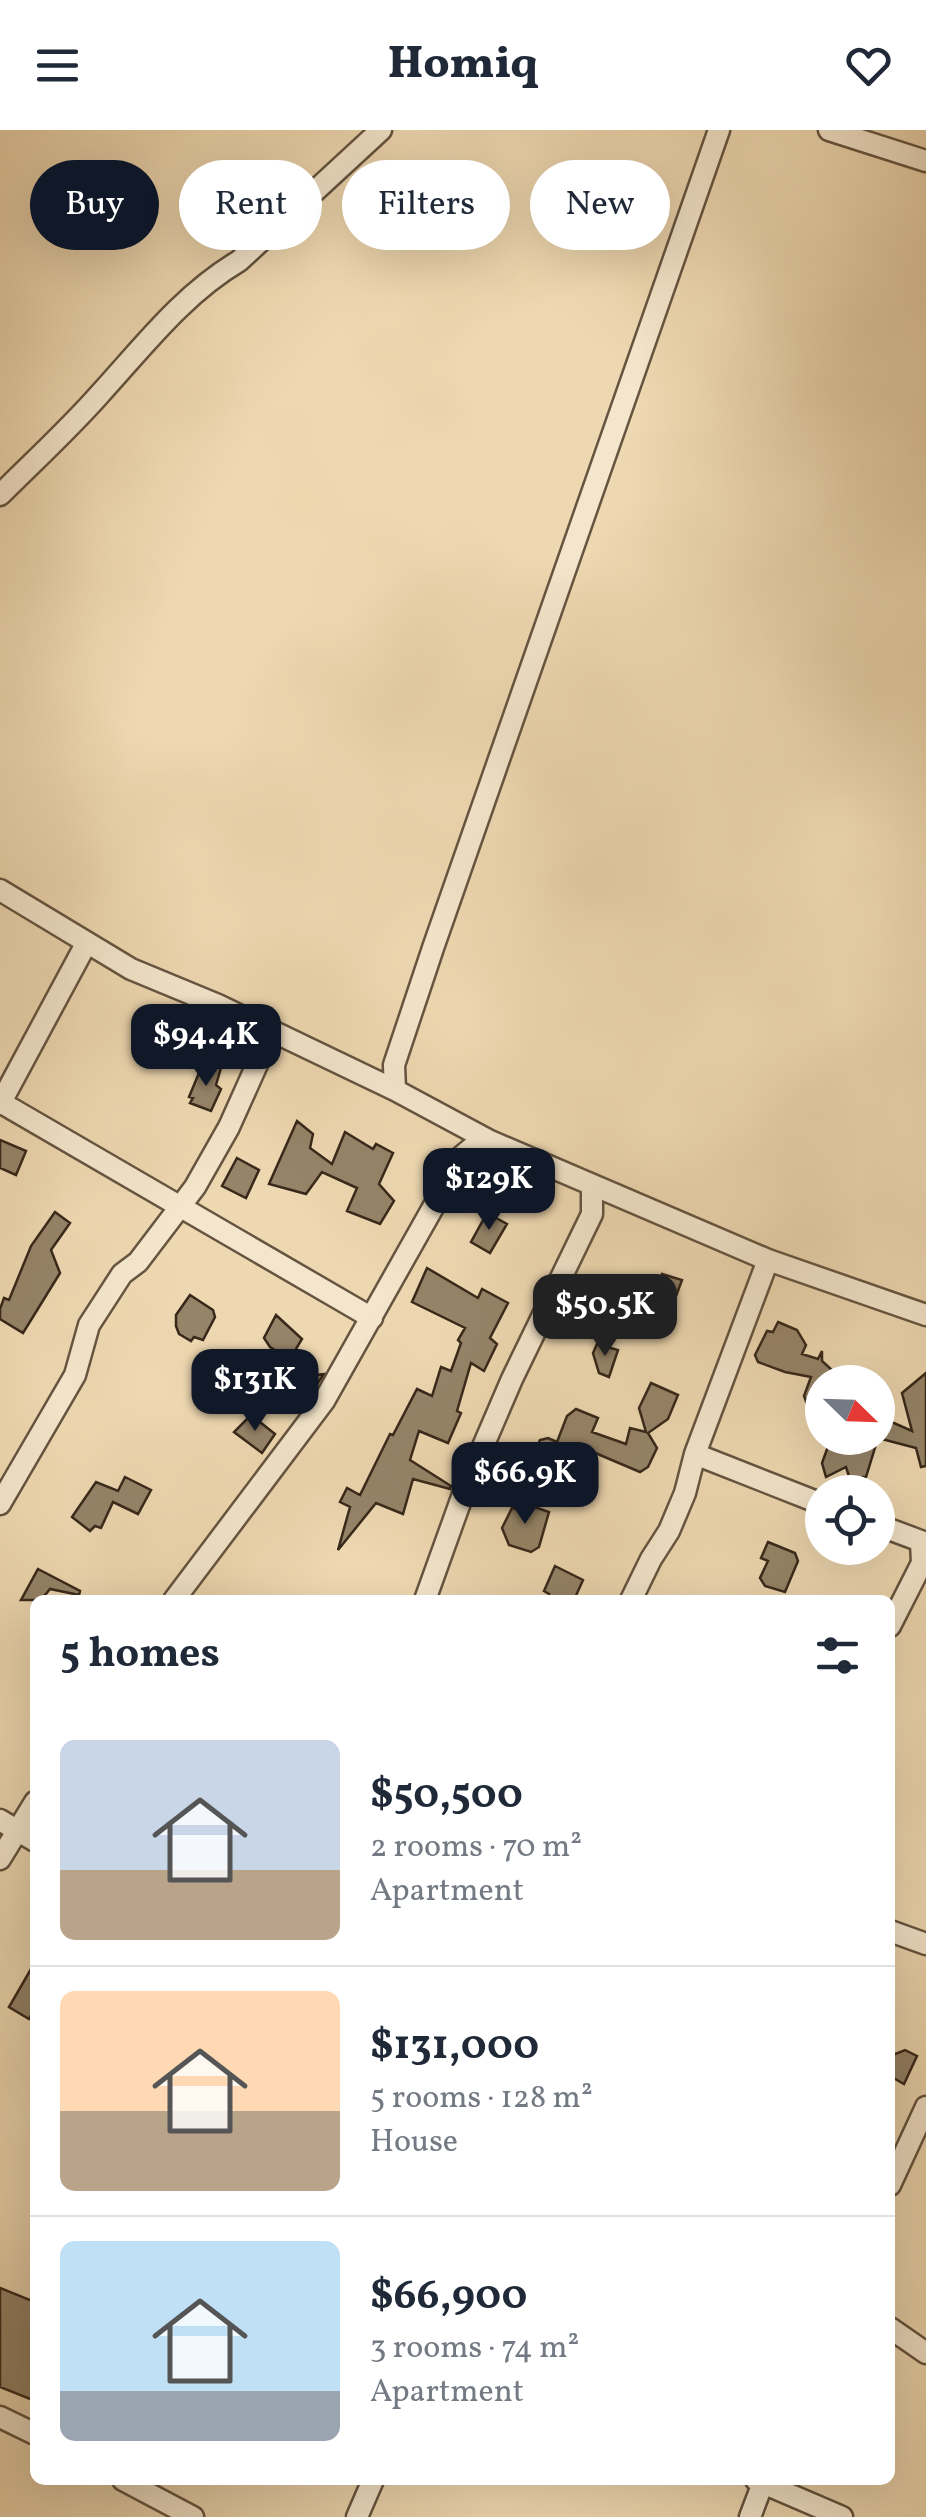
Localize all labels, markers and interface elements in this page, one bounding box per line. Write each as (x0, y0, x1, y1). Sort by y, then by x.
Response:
text: Homiq (388, 34, 538, 97)
icon: menu (30, 38, 85, 93)
icon: heart (841, 38, 896, 93)
chip: Buy (30, 160, 159, 250)
chip: Rent (179, 160, 322, 250)
chip: Filters (342, 160, 510, 250)
chip: New (530, 160, 670, 250)
pin: $94.4K (125, 1004, 287, 1089)
text: $94.4K (153, 1014, 259, 1058)
pin: $129K (419, 1148, 559, 1233)
text: $129K (445, 1158, 533, 1202)
pin: $50.5K (524, 1274, 686, 1359)
text: $50.5K (555, 1284, 655, 1328)
pin: $131K (185, 1349, 325, 1434)
text: $131K (213, 1359, 297, 1403)
north arrow (805, 1365, 895, 1455)
map controls (805, 1365, 895, 1565)
pin: $66.9K (444, 1442, 606, 1527)
text: $66.9K (474, 1452, 576, 1496)
button: locate (805, 1475, 895, 1565)
text: 5 homes (60, 1626, 220, 1685)
icon: filters (810, 1628, 865, 1683)
text: $50,500 (370, 1767, 523, 1826)
icon: home (140, 1780, 260, 1900)
text: 2 rooms · 70 m² (370, 1826, 582, 1870)
text: Apartment (370, 1870, 524, 1914)
text: $131,000 (370, 2018, 539, 2077)
icon: home (140, 2031, 260, 2151)
text: 5 rooms · 128 m² (370, 2077, 593, 2121)
text: House (370, 2121, 458, 2165)
text: $66,900 (370, 2268, 527, 2327)
icon: home (140, 2281, 260, 2401)
text: 3 rooms · 74 m² (370, 2327, 579, 2371)
text: Apartment (370, 2371, 524, 2415)

